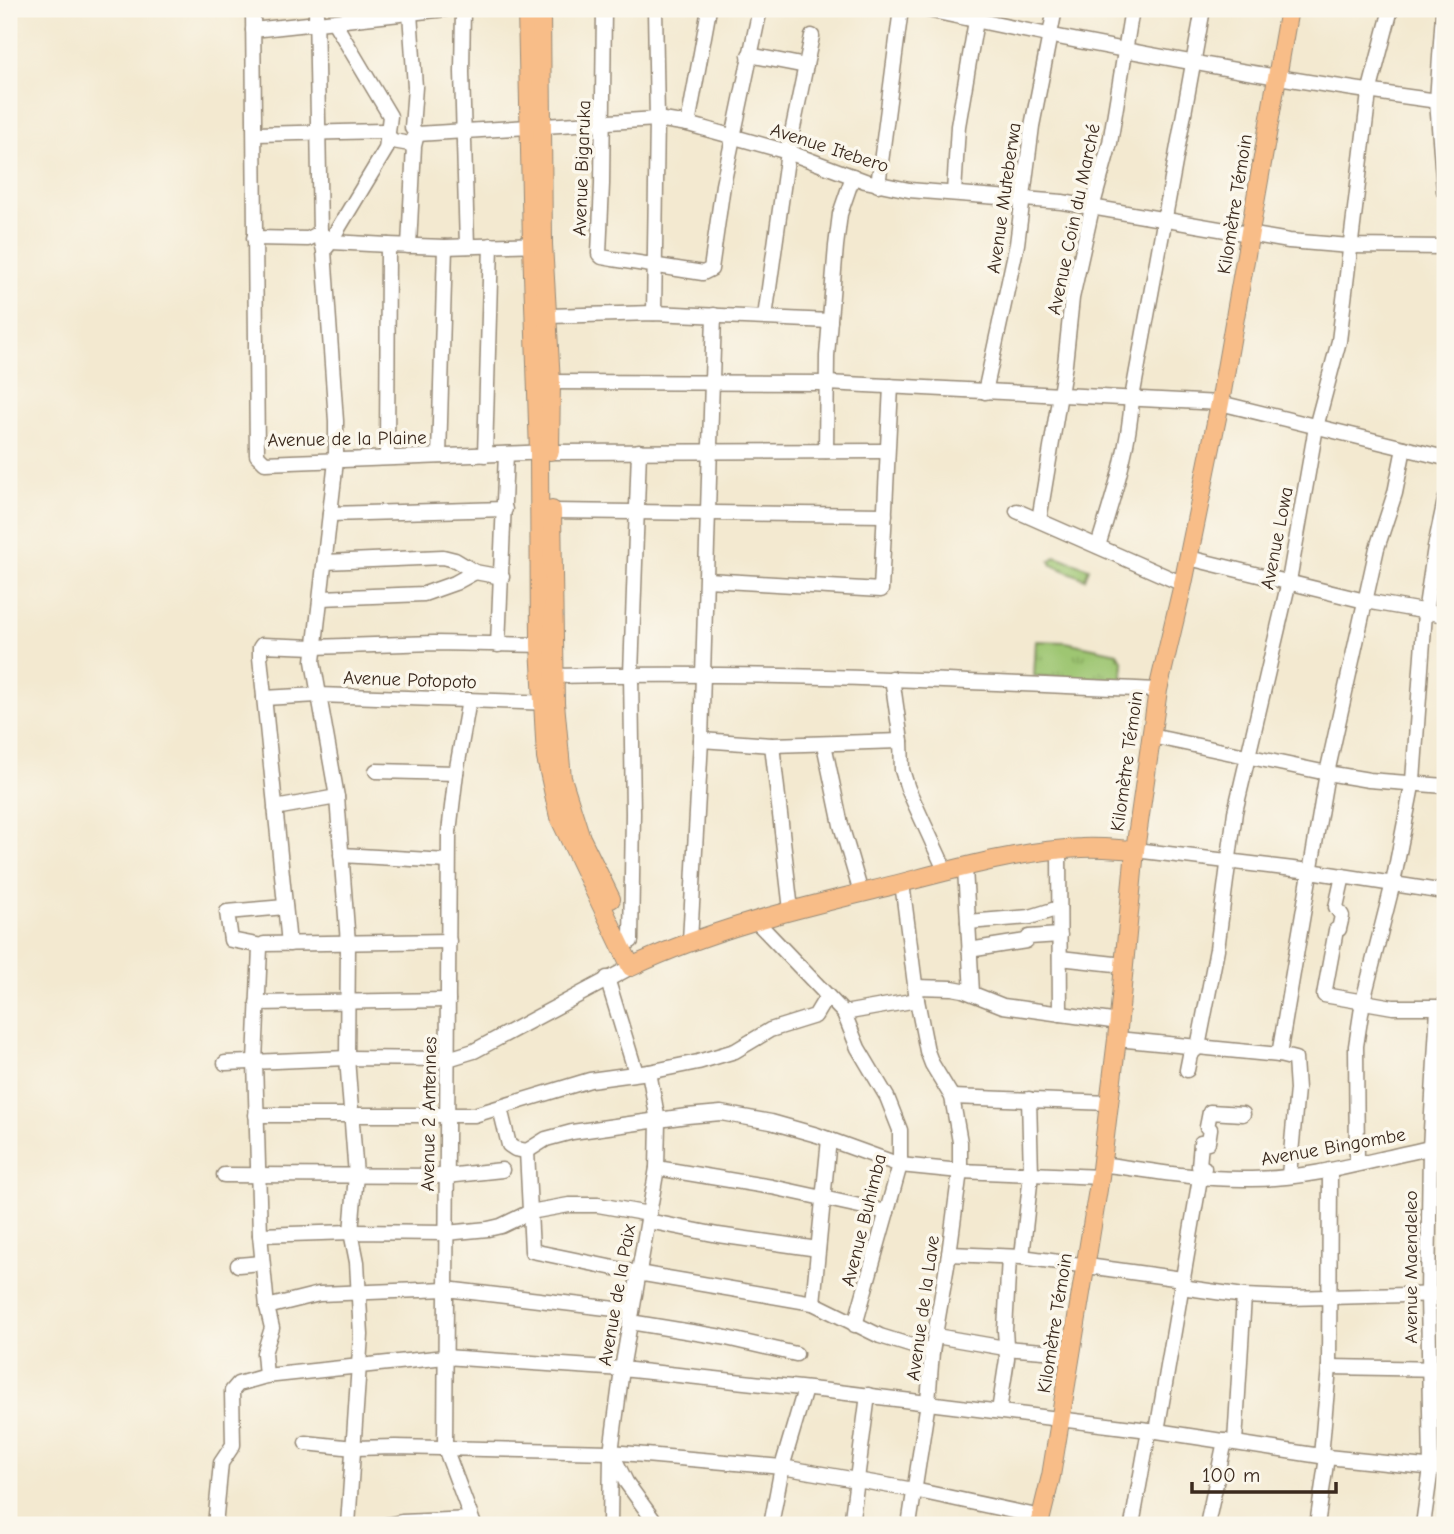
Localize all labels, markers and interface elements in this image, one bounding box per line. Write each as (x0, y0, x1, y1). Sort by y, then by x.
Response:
street label: Avenue Bigaruka (569, 100, 595, 236)
street label: Avenue Itebero (768, 118, 892, 177)
street label: Avenue Muteberwa (982, 121, 1025, 275)
street label: Avenue Coin du Marché (1043, 122, 1105, 317)
street label: Kilomètre Témoin (1213, 132, 1257, 276)
street label: Avenue de la Plaine (267, 427, 427, 451)
street label: Avenue Lowa (1256, 485, 1298, 591)
street label: Avenue Potopoto (343, 667, 477, 693)
street label: Kilomètre Témoin (1106, 689, 1148, 833)
street label: Avenue 2 Antennes (417, 1036, 441, 1192)
street label: Avenue Bingombe (1259, 1123, 1407, 1171)
street label: Avenue Buhimba (837, 1152, 891, 1289)
street label: Avenue Maendeleo (1400, 1190, 1422, 1344)
street label: Avenue de la Paix (594, 1222, 640, 1368)
street label: Avenue de la Lave (902, 1234, 944, 1382)
street label: Kilomètre Témoin (1033, 1251, 1077, 1395)
scale bar (1192, 1450, 1335, 1494)
text: 100 m (1202, 1463, 1260, 1487)

